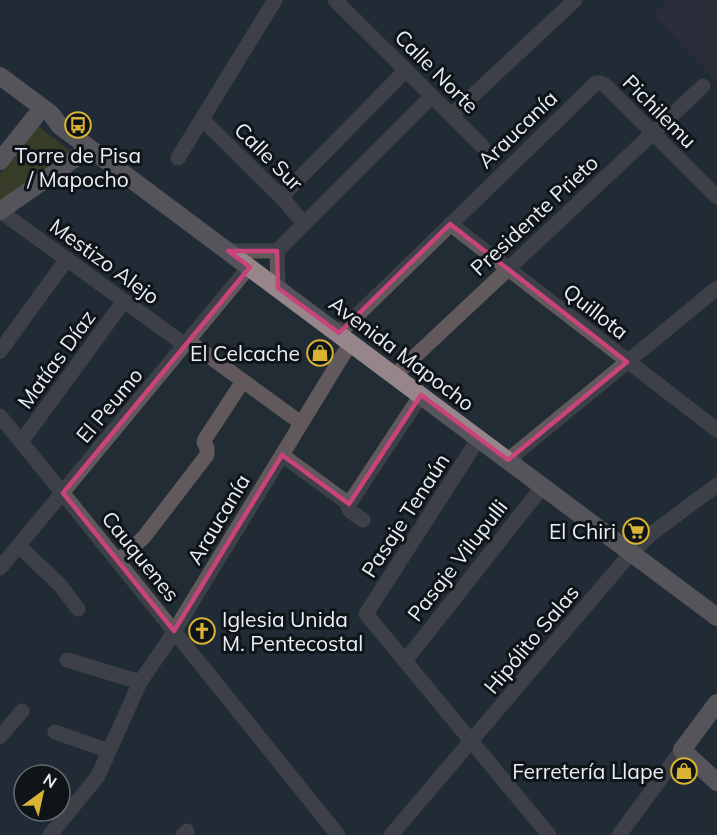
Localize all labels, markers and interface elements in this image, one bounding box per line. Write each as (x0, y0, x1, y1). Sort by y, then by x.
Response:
street label: Calle Norte (390, 24, 484, 118)
street label: Pichilemu (618, 69, 702, 153)
street label: Araucanía (472, 85, 562, 173)
bus stop icon: Torre de Pisa / Mapocho (63, 110, 93, 140)
street label: Calle Sur (229, 116, 309, 196)
place label: Torre de Pisa / Mapocho (15, 142, 141, 192)
street label: Presidente Prieto (465, 149, 603, 281)
street label: Mestizo Alejo (45, 213, 165, 309)
street label: Quillota (558, 278, 634, 344)
street label: Avenida Mapocho (324, 290, 480, 416)
street label: Matías Díaz (11, 305, 101, 413)
shop icon: El Celcache (305, 338, 335, 368)
place label: El Celcache (190, 340, 300, 366)
street label: El Peumo (70, 362, 148, 448)
street label: Pasaje Tenaún (355, 448, 455, 582)
street label: Araucanía (181, 469, 255, 569)
street label: Pasaje Vilupulli (401, 494, 513, 626)
street label: Cauquenes (97, 505, 185, 607)
supermarket icon: El Chiri (621, 516, 651, 546)
place label: El Chiri (549, 518, 616, 544)
street label: Hipólito Salas (478, 579, 584, 699)
place label: Iglesia Unida M. Pentecostal (222, 606, 363, 656)
church icon: Iglesia Unida M. Pentecostal (187, 616, 217, 646)
shop icon: Ferretería Llape (669, 756, 699, 786)
place label: Ferretería Llape (512, 758, 664, 784)
north arrow (12, 763, 72, 823)
text: N (40, 769, 61, 792)

